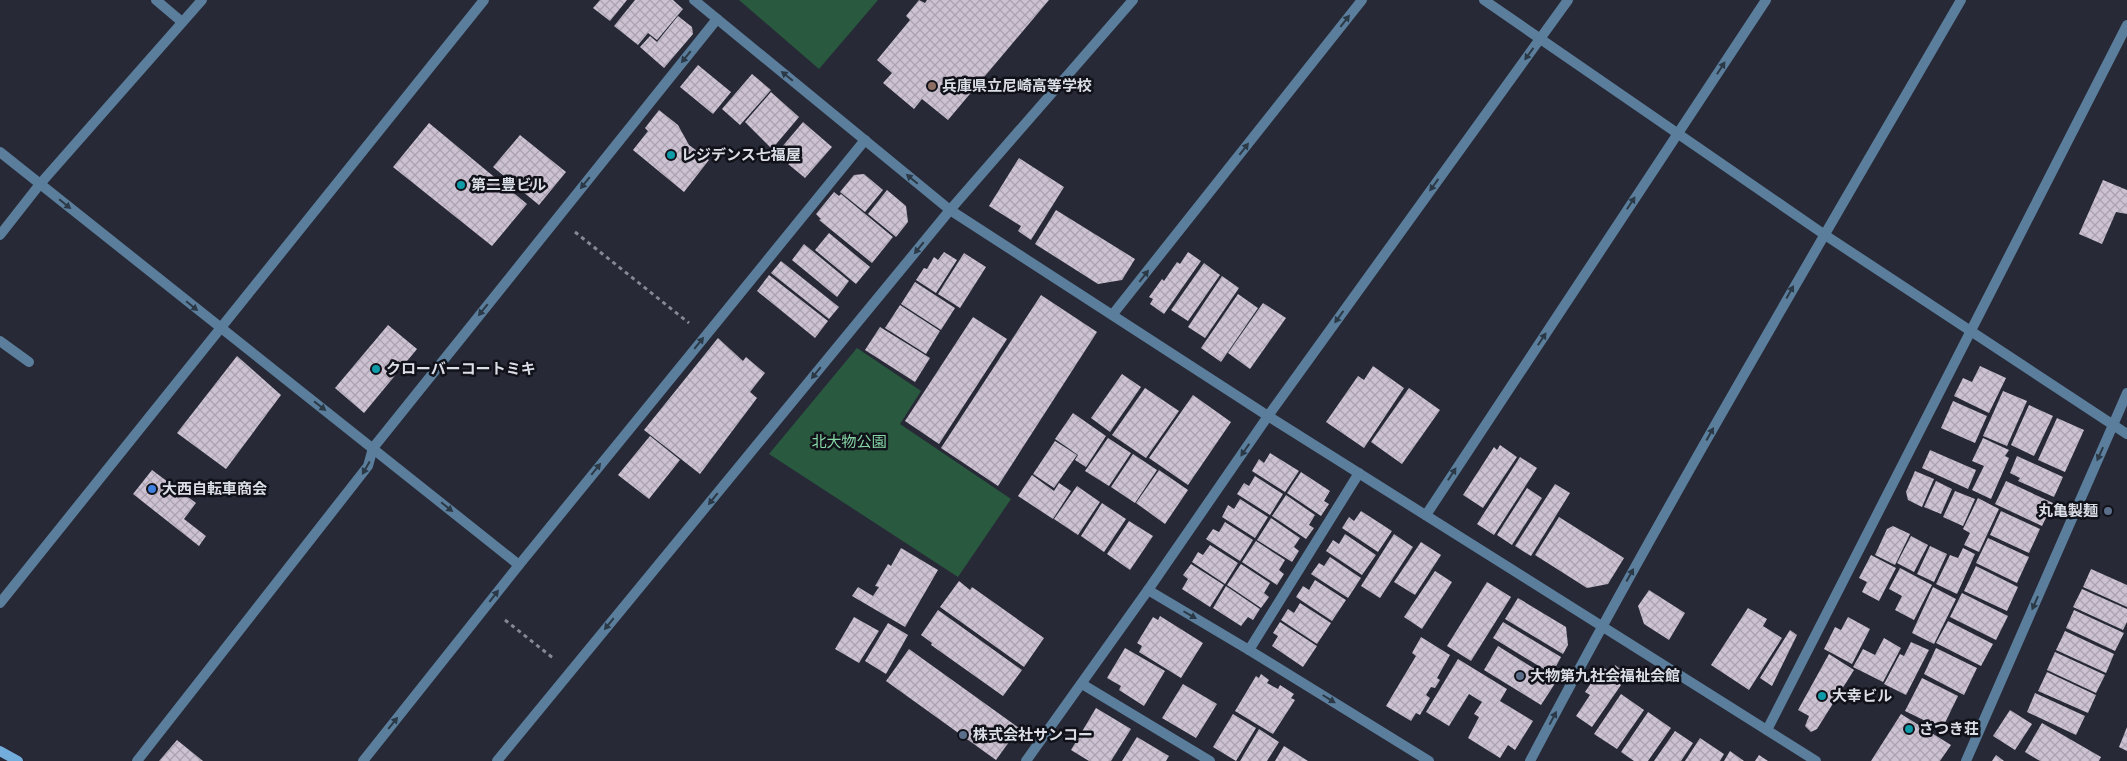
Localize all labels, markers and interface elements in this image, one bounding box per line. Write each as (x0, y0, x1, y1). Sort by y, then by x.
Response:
one-way arrow (1339, 15, 1350, 28)
one-way arrow (1524, 47, 1534, 60)
one-way arrow (681, 50, 692, 63)
one-way arrow (1716, 61, 1726, 74)
one-way arrow (781, 71, 793, 82)
place label: 兵庫県立尼崎高等学校 (942, 77, 1092, 95)
marker: 兵庫県立尼崎高等学校 (926, 80, 938, 92)
one-way arrow (1239, 142, 1250, 155)
place label: レジデンス七福屋 (681, 146, 801, 164)
marker: レジデンス七福屋 (665, 149, 677, 161)
one-way arrow (906, 174, 919, 185)
place label: 第二豊ビル (471, 176, 546, 194)
one-way arrow (579, 177, 590, 190)
one-way arrow (1429, 178, 1439, 192)
marker: 第二豊ビル (455, 179, 467, 191)
one-way arrow (1627, 196, 1636, 210)
one-way arrow (59, 199, 72, 210)
one-way arrow (914, 242, 925, 254)
one-way arrow (1138, 270, 1149, 283)
one-way arrow (1786, 285, 1795, 299)
one-way arrow (186, 300, 199, 311)
one-way arrow (478, 303, 488, 317)
one-way arrow (1334, 310, 1344, 324)
one-way arrow (1537, 332, 1547, 345)
one-way arrow (694, 337, 705, 350)
place label: クローバーコートミキ (386, 360, 536, 378)
marker: クローバーコートミキ (370, 363, 382, 375)
one-way arrow (810, 367, 821, 380)
one-way arrow (313, 401, 327, 411)
one-way arrow (1706, 427, 1715, 440)
park label: 北大物公園 (811, 433, 887, 451)
one-way arrow (1240, 443, 1250, 456)
one-way arrow (2096, 447, 2104, 461)
one-way arrow (361, 461, 370, 474)
one-way arrow (591, 463, 602, 476)
one-way arrow (1448, 468, 1457, 481)
place label: 大西自転車商会 (162, 480, 267, 498)
marker: 大西自転車商会 (146, 483, 158, 495)
one-way arrow (707, 492, 718, 505)
one-way arrow (440, 502, 453, 513)
place label: 丸亀製麺 (2038, 502, 2098, 520)
marker: 丸亀製麺 (2102, 505, 2114, 517)
one-way arrow (1626, 568, 1635, 582)
one-way arrow (489, 590, 500, 603)
one-way arrow (2031, 596, 2039, 610)
one-way arrow (1183, 611, 1198, 619)
one-way arrow (604, 617, 615, 630)
place label: 大物第九社会福祉会館 (1530, 667, 1680, 685)
marker: 大物第九社会福祉会館 (1514, 670, 1526, 682)
place label: 大幸ビル (1832, 687, 1892, 705)
marker: 大幸ビル (1816, 690, 1828, 702)
one-way arrow (1323, 695, 1336, 704)
one-way arrow (1549, 711, 1557, 725)
one-way arrow (388, 717, 399, 730)
place label: さつき荘 (1919, 720, 1979, 738)
marker: さつき荘 (1903, 723, 1915, 735)
place label: 株式会社サンコー (973, 726, 1093, 744)
marker: 株式会社サンコー (957, 729, 969, 741)

